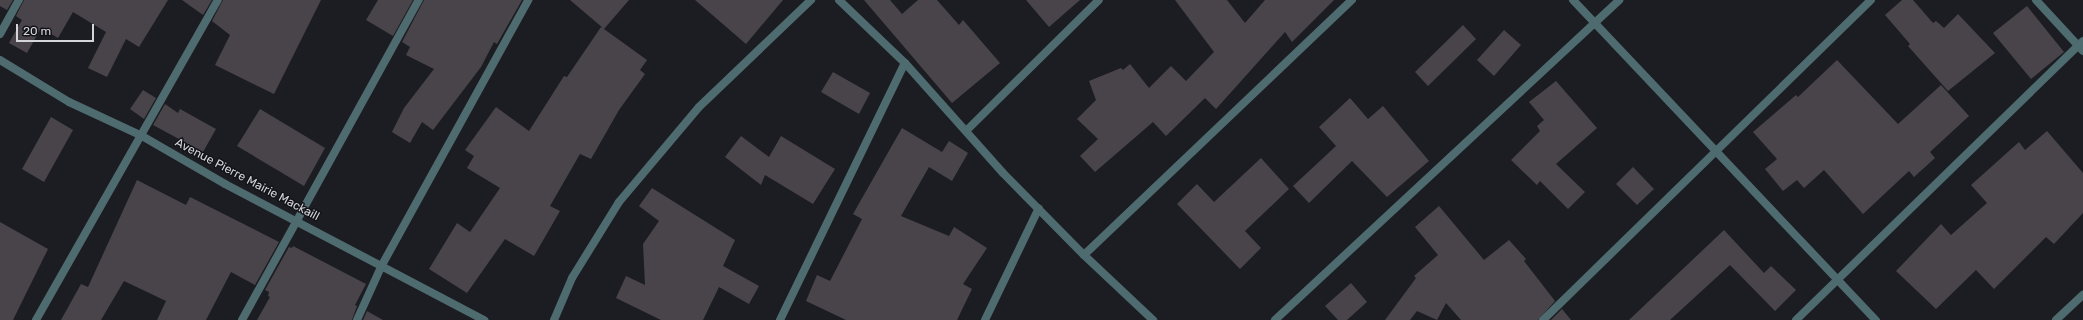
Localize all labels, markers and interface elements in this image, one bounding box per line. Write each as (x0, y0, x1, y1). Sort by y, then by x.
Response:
scale bar (18, 16, 96, 42)
text: 20 m (23, 24, 51, 38)
street label: Avenue Pierre Mairie Mackaill (172, 136, 322, 224)

